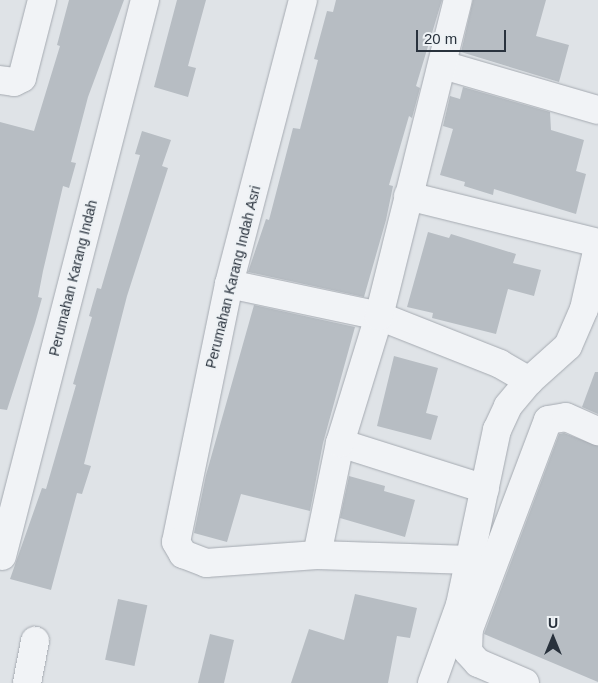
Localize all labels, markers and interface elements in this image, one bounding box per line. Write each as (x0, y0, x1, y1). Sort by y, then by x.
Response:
scale bar (418, 20, 508, 52)
text: 20 m (424, 30, 457, 47)
street label: Perumahan Karang Indah Asri (202, 184, 264, 370)
street label: Perumahan Karang Indah (45, 198, 101, 358)
north arrow (528, 613, 578, 663)
text: U (548, 615, 558, 631)

